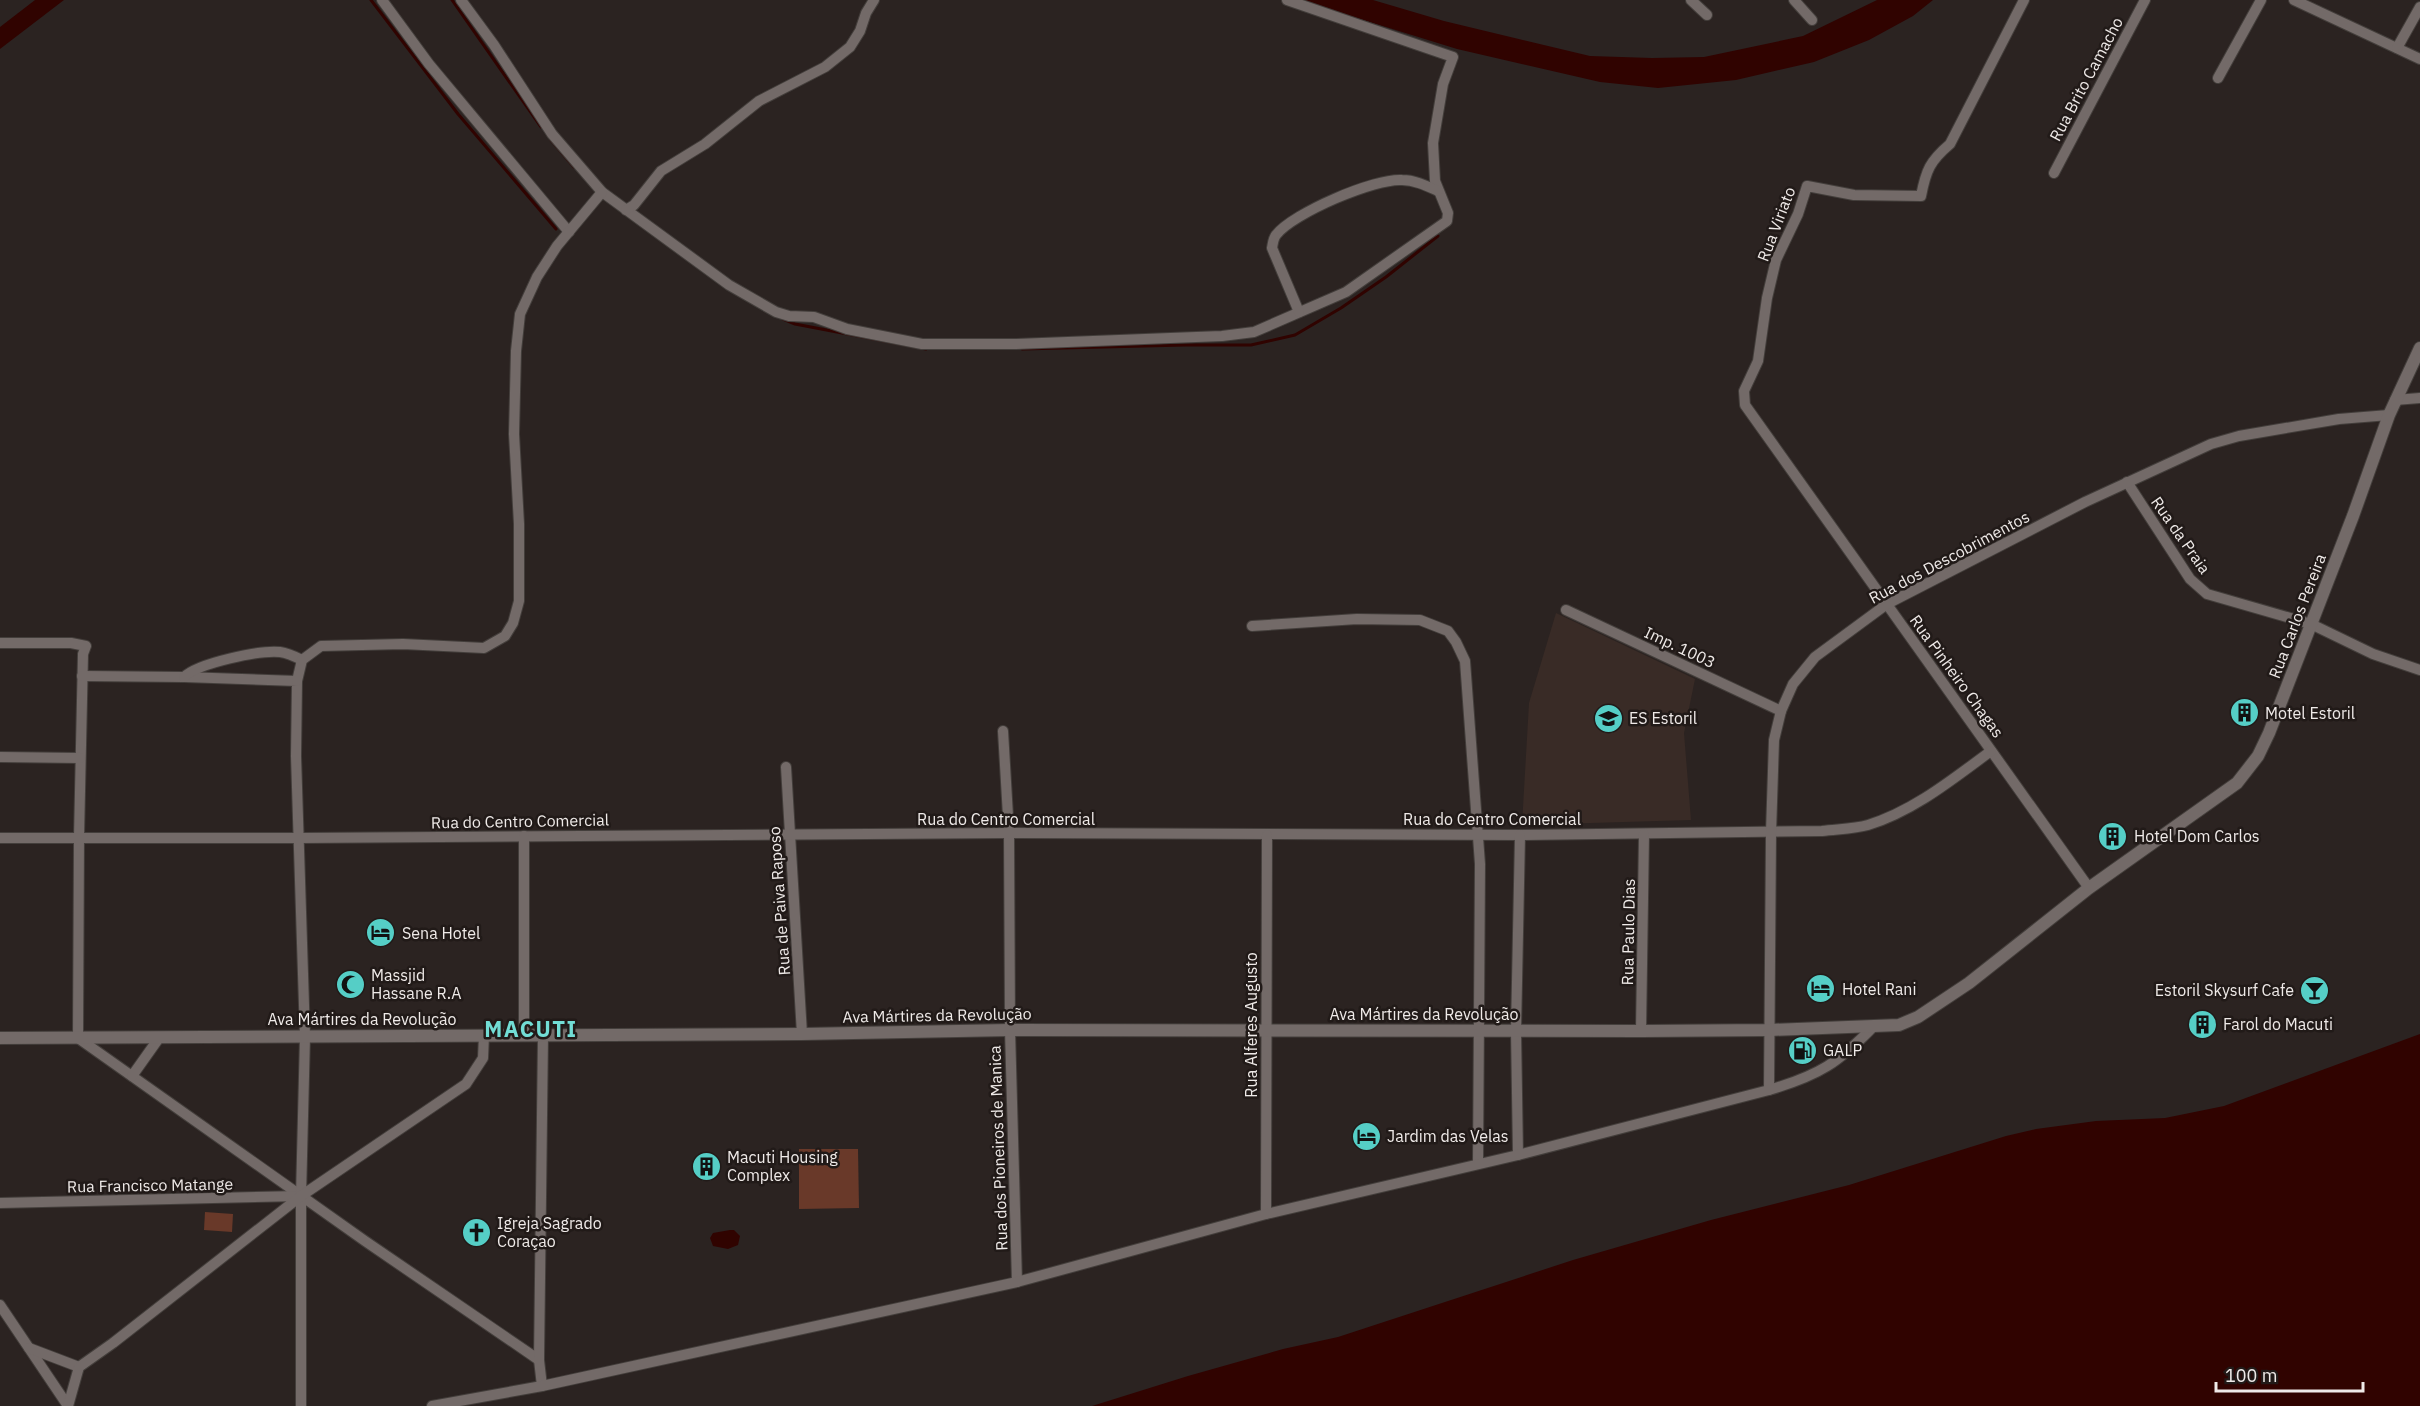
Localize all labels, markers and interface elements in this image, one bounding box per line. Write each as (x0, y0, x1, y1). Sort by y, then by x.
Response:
street label: Rua Brito Camacho (2045, 14, 2127, 144)
street label: Rua Viriato (1753, 184, 1799, 264)
street label: Rua da Praia (2147, 493, 2215, 578)
street label: Rua dos Descobrimentos (1865, 506, 2033, 608)
street label: Rua Carlos Pereira (2264, 550, 2330, 681)
street label: Rua Pinheiro Chagas (1906, 611, 2008, 741)
street label: Imp. 1003 (1641, 622, 1719, 672)
building icon: Motel Estoril (2228, 697, 2260, 729)
school or university icon: ES Estoril (1592, 702, 1624, 734)
place label: Motel Estoril (2265, 703, 2355, 723)
place label: ES Estoril (1629, 708, 1697, 728)
street label: Rua do Centro Comercial (431, 809, 609, 833)
street label: Rua do Centro Comercial (917, 809, 1095, 829)
street label: Rua do Centro Comercial (1403, 809, 1581, 829)
building icon: Hotel Dom Carlos (2097, 820, 2129, 852)
street label: Rua de Paiva Raposo (764, 826, 794, 976)
place label: Hotel Dom Carlos (2134, 826, 2260, 846)
street label: Rua Paulo Dias (1617, 878, 1639, 986)
hotel icon: Sena Hotel (365, 917, 397, 949)
place label: Sena Hotel (402, 923, 480, 943)
street label: Rua Alferes Augusto (1241, 952, 1261, 1098)
place label: Massjid Hassane R.A (371, 965, 462, 1003)
mosque icon: Massjid Hassane R.A (334, 968, 366, 1000)
hotel icon: Hotel Rani (1805, 973, 1837, 1005)
bar icon: Estoril Skysurf Cafe (2299, 974, 2331, 1006)
place label: Hotel Rani (1842, 979, 1916, 999)
place label: Estoril Skysurf Cafe (2155, 980, 2294, 1000)
street label: Ava Mártires da Revolução (842, 1003, 1032, 1027)
street label: Ava Mártires da Revolução (1329, 1004, 1519, 1024)
building icon: Farol do Macuti (2186, 1008, 2218, 1040)
street label: Ava Mártires da Revolução (267, 1009, 457, 1029)
district label: MACUTI (484, 1014, 578, 1043)
place label: Farol do Macuti (2223, 1014, 2333, 1034)
fuel station icon: GALP (1786, 1034, 1818, 1066)
place label: GALP (1823, 1040, 1862, 1060)
street label: Rua dos Pioneiros de Manica (984, 1045, 1012, 1251)
hotel icon: Jardim das Velas (1350, 1120, 1382, 1152)
place label: Jardim das Velas (1387, 1126, 1509, 1146)
place label: Macuti Housing Complex (727, 1147, 838, 1185)
building icon: Macuti Housing Complex (690, 1150, 722, 1182)
street label: Rua Francisco Matange (67, 1174, 233, 1196)
place label: Igreja Sagrado Coraçao (497, 1213, 602, 1251)
church icon: Igreja Sagrado Coraçao (460, 1216, 492, 1248)
scale bar (2216, 1355, 2363, 1393)
text: 100 m (2225, 1364, 2277, 1387)

